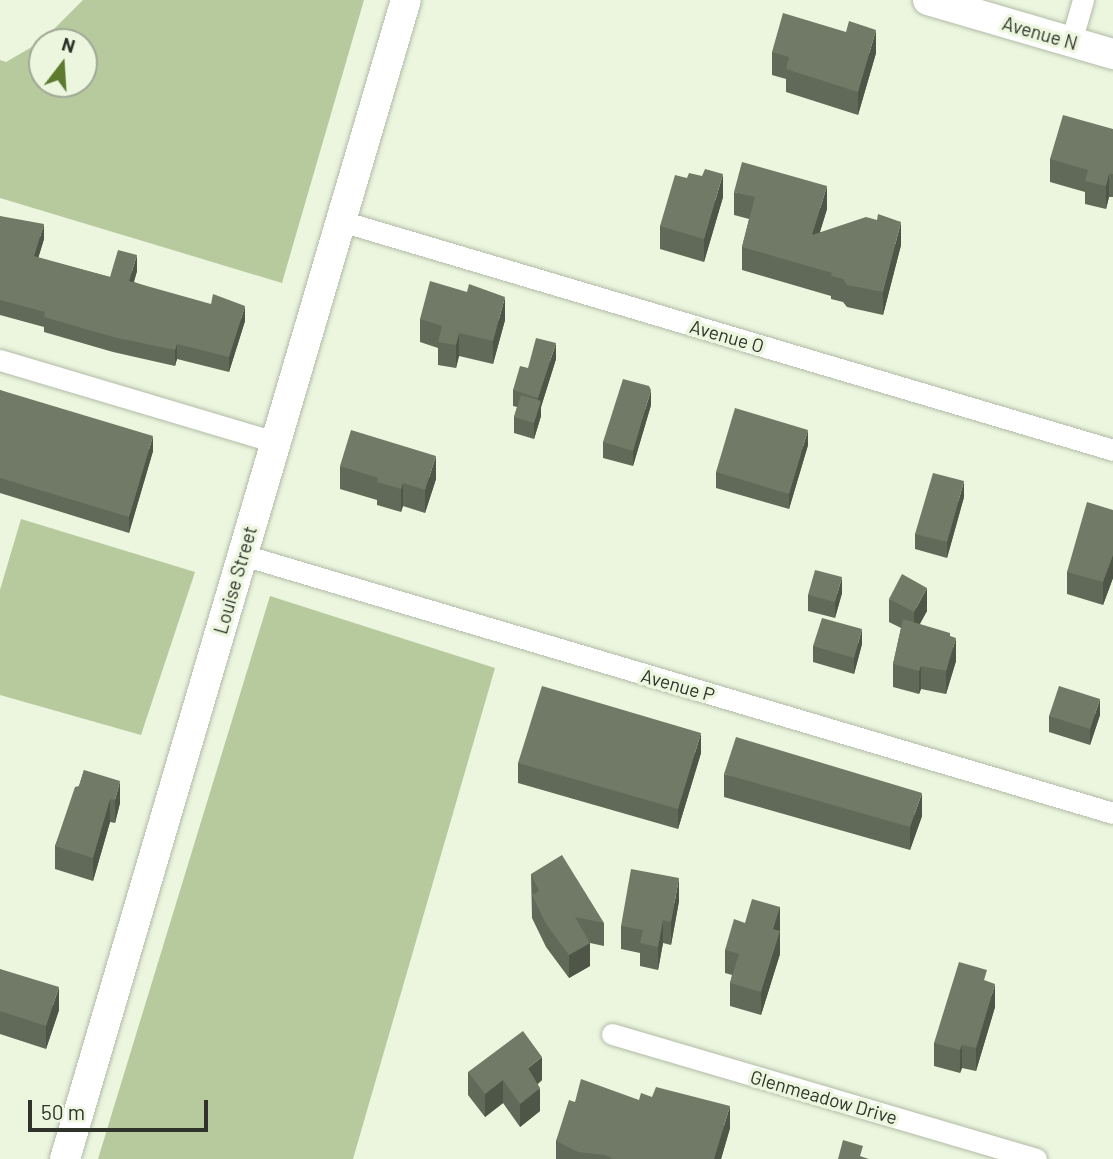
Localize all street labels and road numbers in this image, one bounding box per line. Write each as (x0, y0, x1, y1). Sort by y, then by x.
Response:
street label: Avenue N (1000, 11, 1080, 55)
street label: Avenue O (687, 315, 767, 357)
street label: Louise Street (209, 523, 261, 637)
street label: Avenue P (639, 664, 717, 706)
street label: Glenmeadow Drive (748, 1065, 900, 1129)

